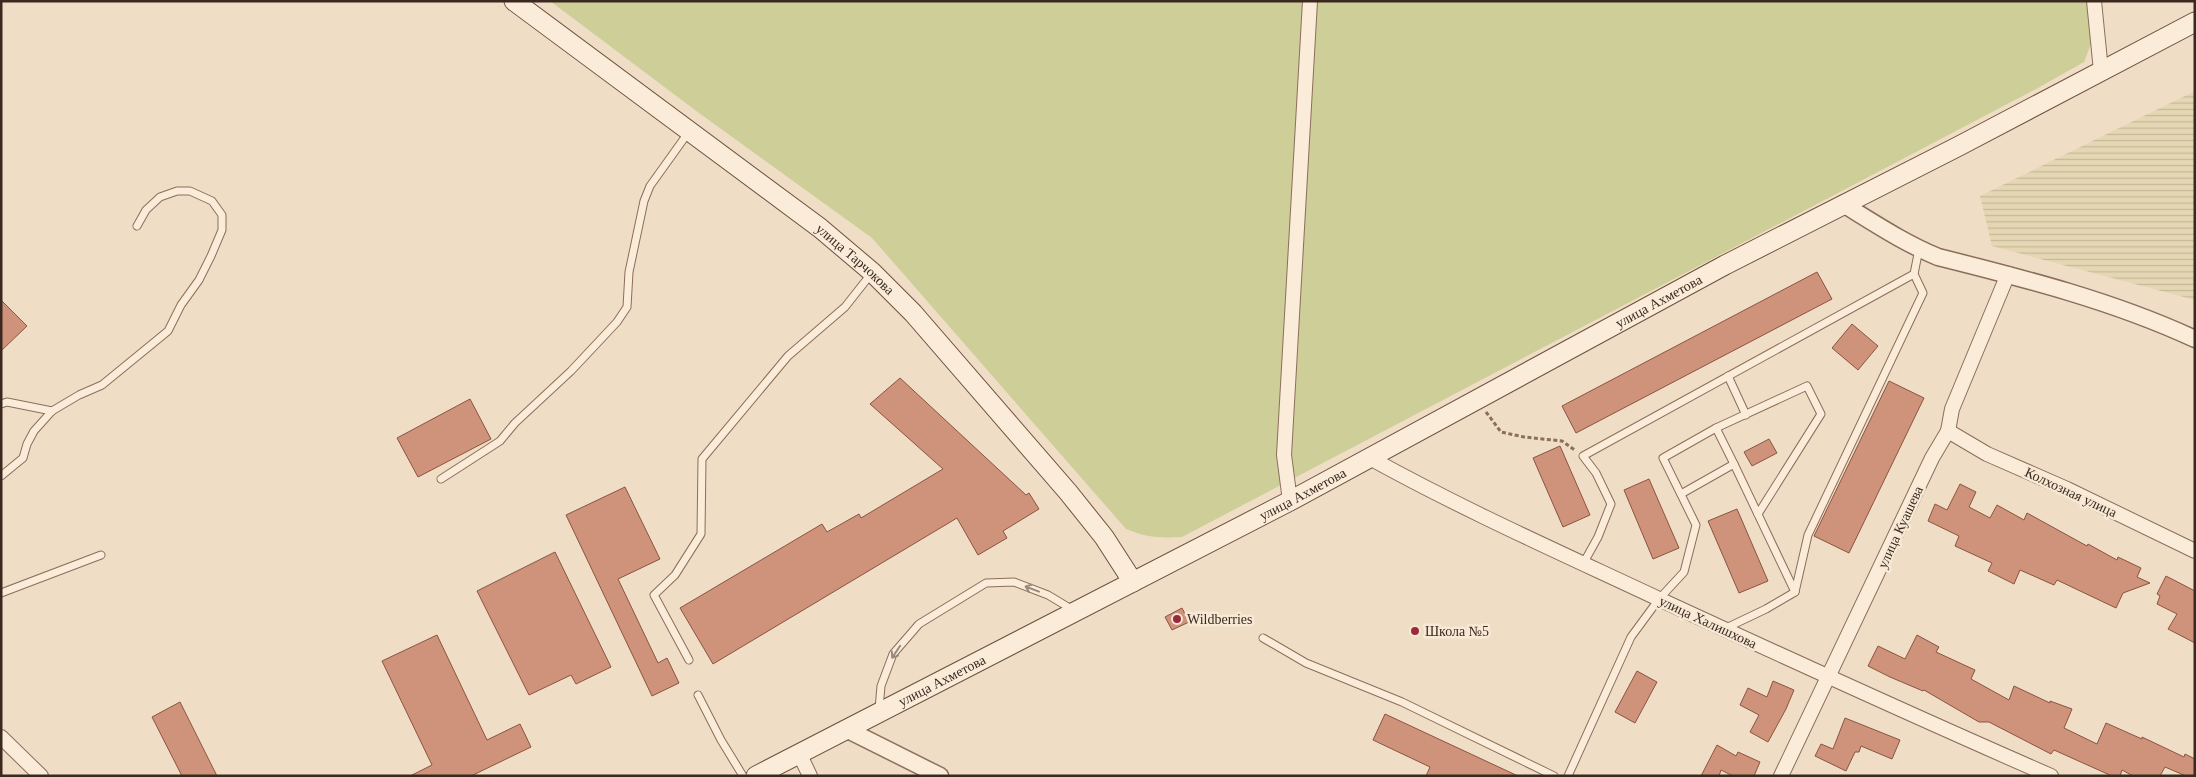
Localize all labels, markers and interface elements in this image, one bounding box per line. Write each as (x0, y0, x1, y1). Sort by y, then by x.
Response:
street label: улица Тарчокова (813, 221, 898, 298)
street label: улица Ахметова (1613, 272, 1705, 331)
street label: улица Ахметова (1257, 465, 1349, 523)
street label: Колхозная улица (2022, 465, 2120, 521)
street label: улица Куашева (1875, 483, 1926, 571)
one-way arrow (1025, 584, 1040, 593)
street label: улица Халишхова (1657, 593, 1760, 652)
place label: Wildberries (1187, 612, 1253, 627)
marker: Wildberries (1171, 613, 1183, 625)
place label: Школа №5 (1425, 624, 1489, 639)
marker: Школа №5 (1409, 625, 1421, 637)
one-way arrow (891, 645, 901, 659)
street label: улица Ахметова (896, 652, 989, 709)

